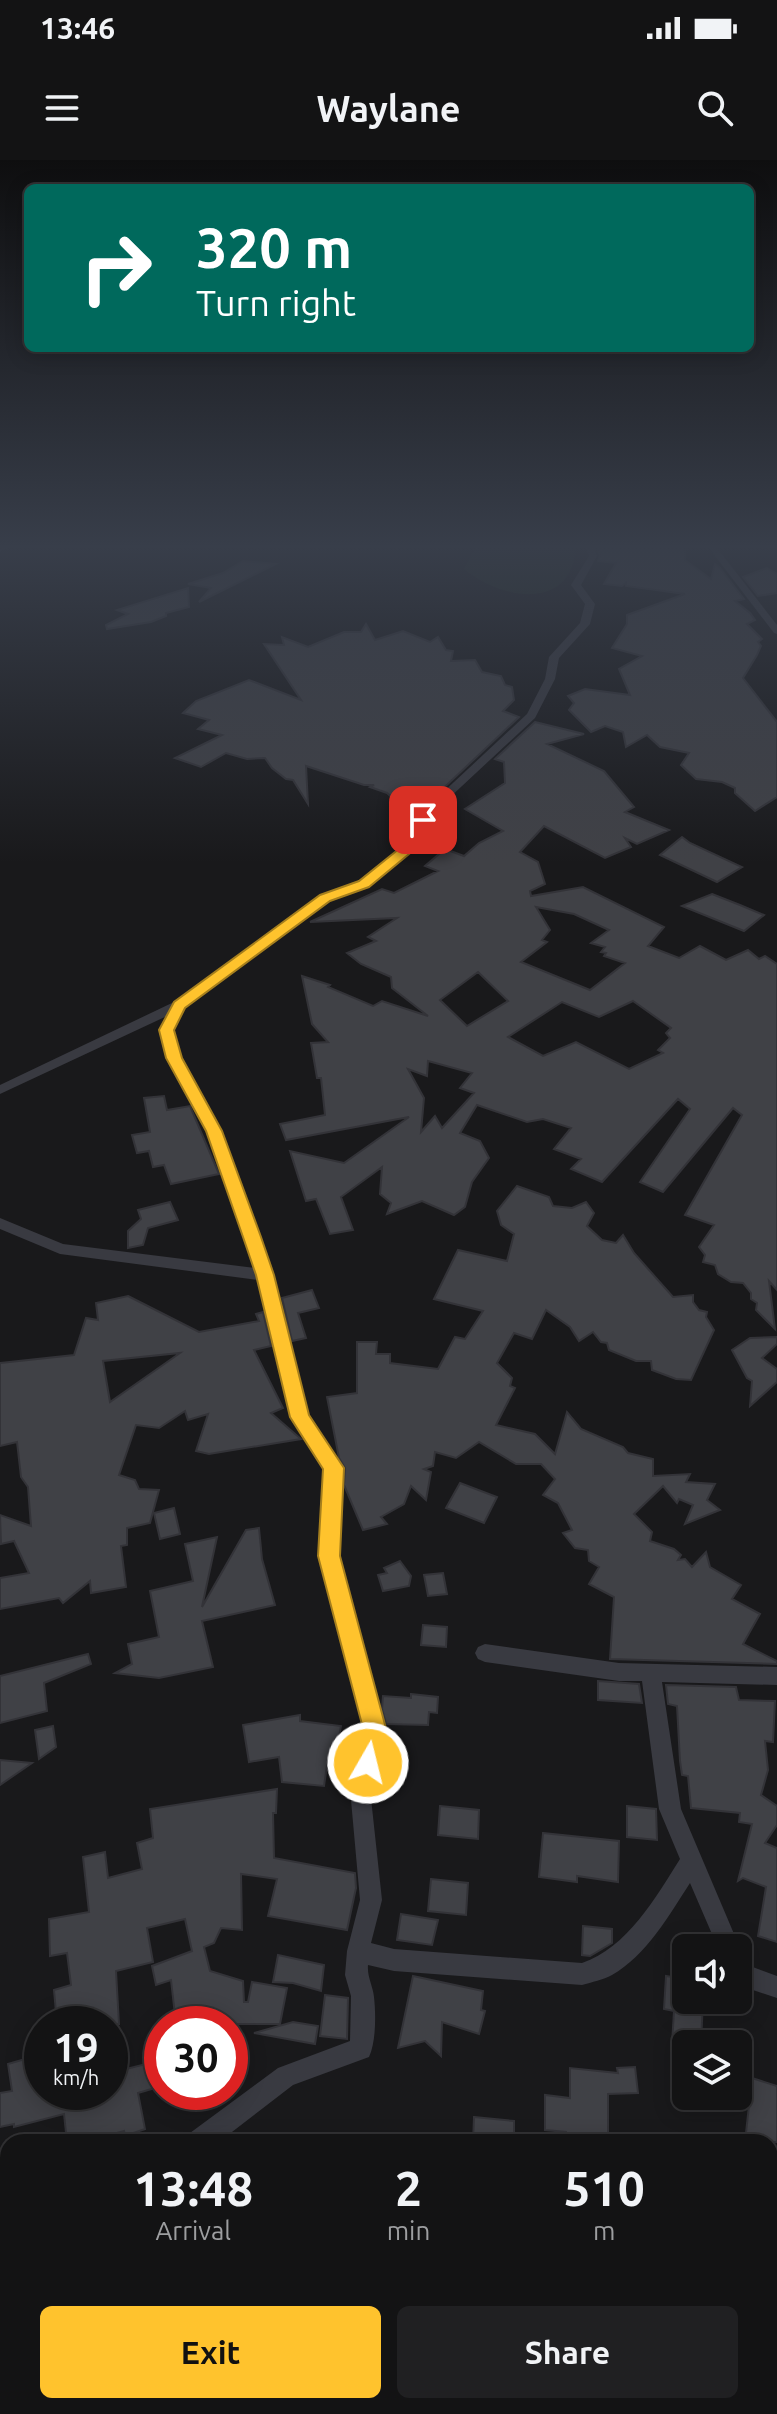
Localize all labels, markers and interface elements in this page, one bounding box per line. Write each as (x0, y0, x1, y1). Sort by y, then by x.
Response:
text: 13:46 (40, 11, 115, 45)
icon: menu (40, 86, 84, 130)
icon: search (693, 86, 737, 130)
text: Waylane (317, 88, 460, 129)
icon: right (64, 216, 168, 320)
text: 320 m (196, 216, 352, 279)
text: Turn right (196, 282, 356, 323)
pin (389, 786, 457, 854)
icon: arrive (401, 798, 445, 842)
position arrow (326, 1721, 410, 1805)
map controls (672, 1934, 752, 2110)
button: sound (672, 1934, 752, 2014)
speed limit sign: 30 (144, 2006, 248, 2110)
text: 19 (53, 2025, 99, 2070)
button: layers (672, 2030, 752, 2110)
text: km/h (53, 2066, 99, 2089)
text: 13:48 (133, 2161, 253, 2215)
text: 2 (395, 2161, 422, 2215)
text: 510 (564, 2161, 645, 2215)
text: Arrival (155, 2216, 231, 2245)
text: min (387, 2216, 430, 2245)
text: m (593, 2216, 615, 2245)
button: Exit (40, 2306, 381, 2398)
button: Share (397, 2306, 738, 2398)

